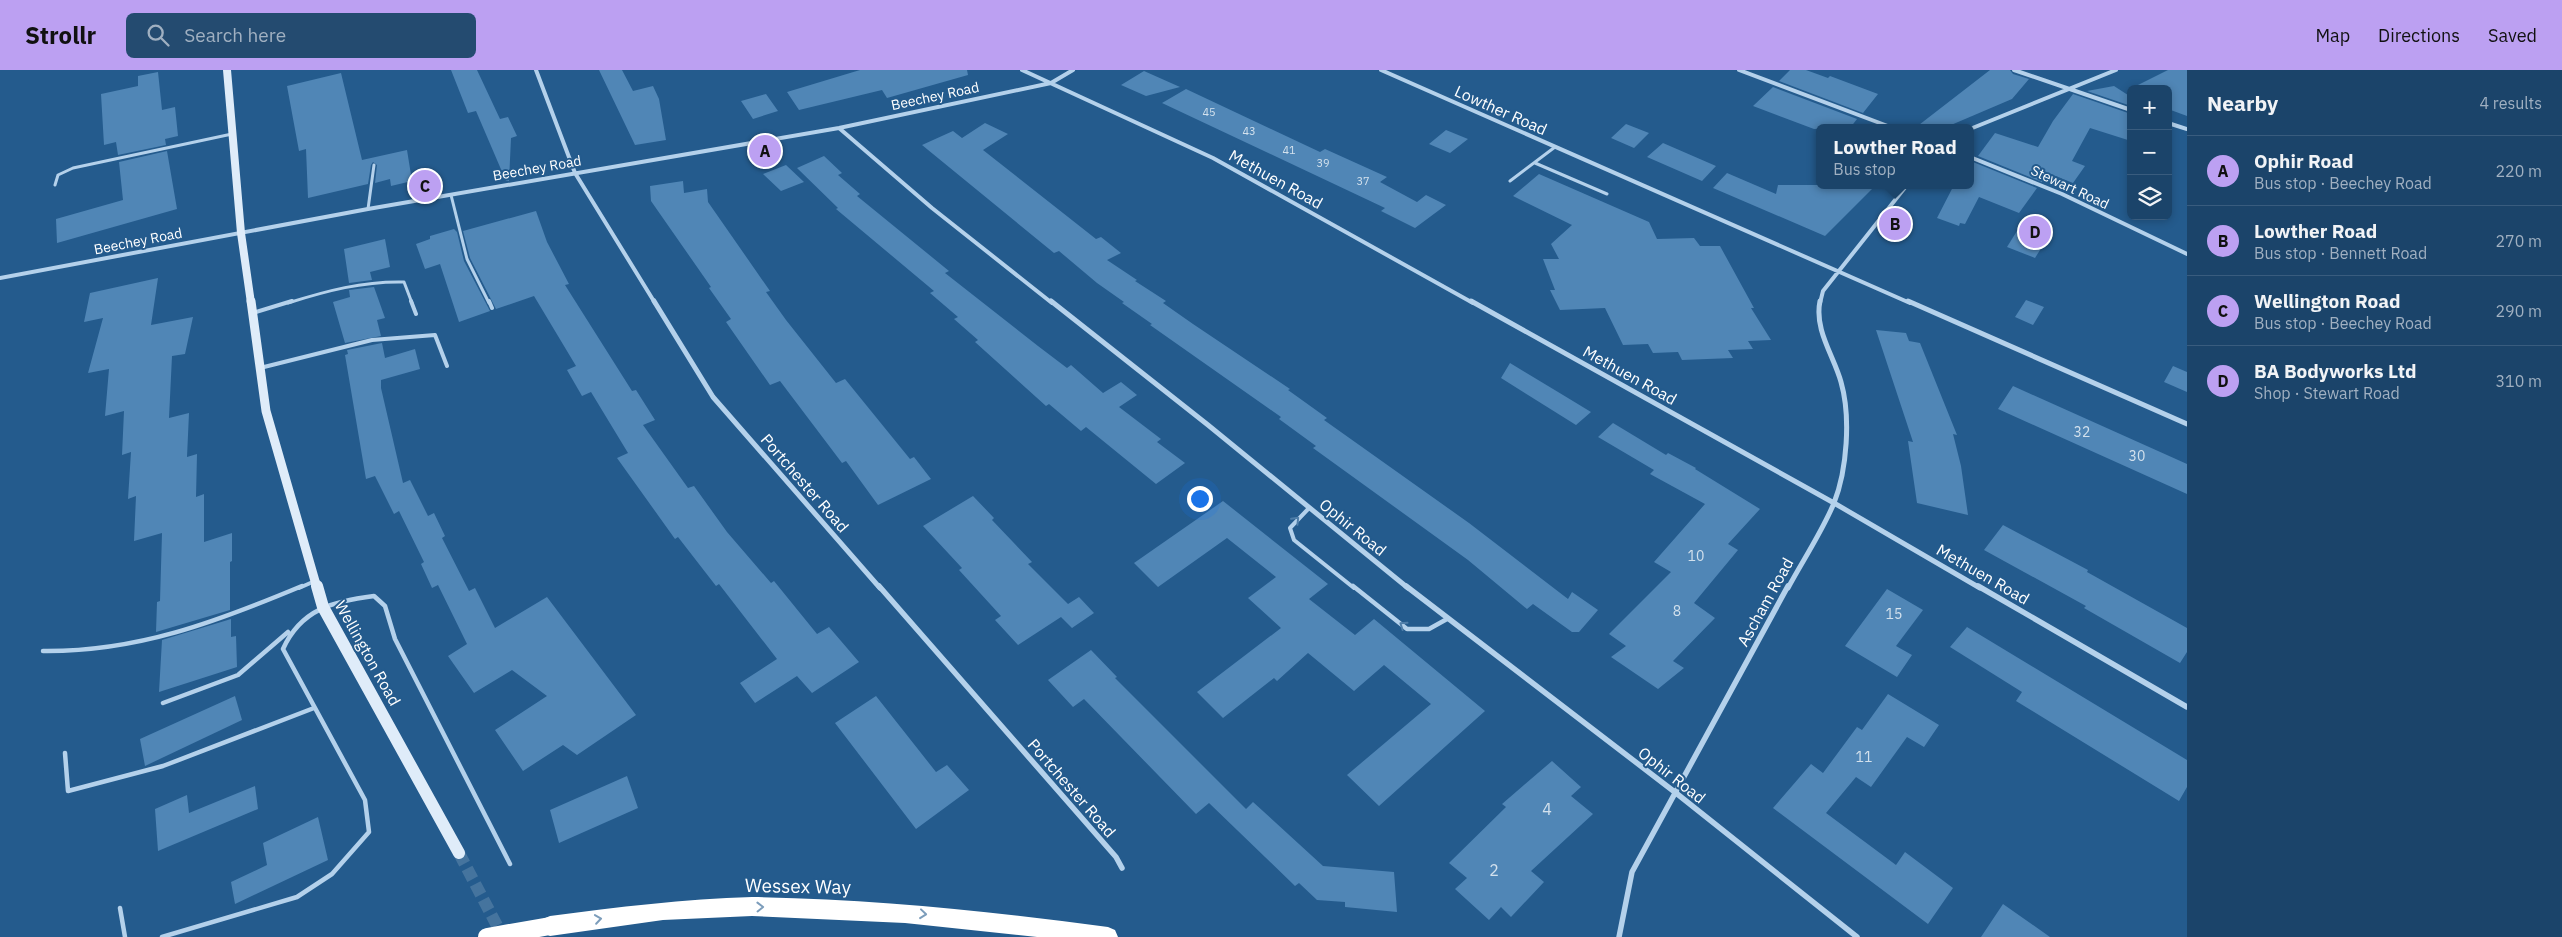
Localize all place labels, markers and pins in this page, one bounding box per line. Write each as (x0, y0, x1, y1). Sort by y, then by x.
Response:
pin: A (749, 132, 781, 170)
pin: C (409, 167, 441, 205)
pin: B (1879, 205, 1911, 243)
pin: D (2019, 213, 2051, 251)

